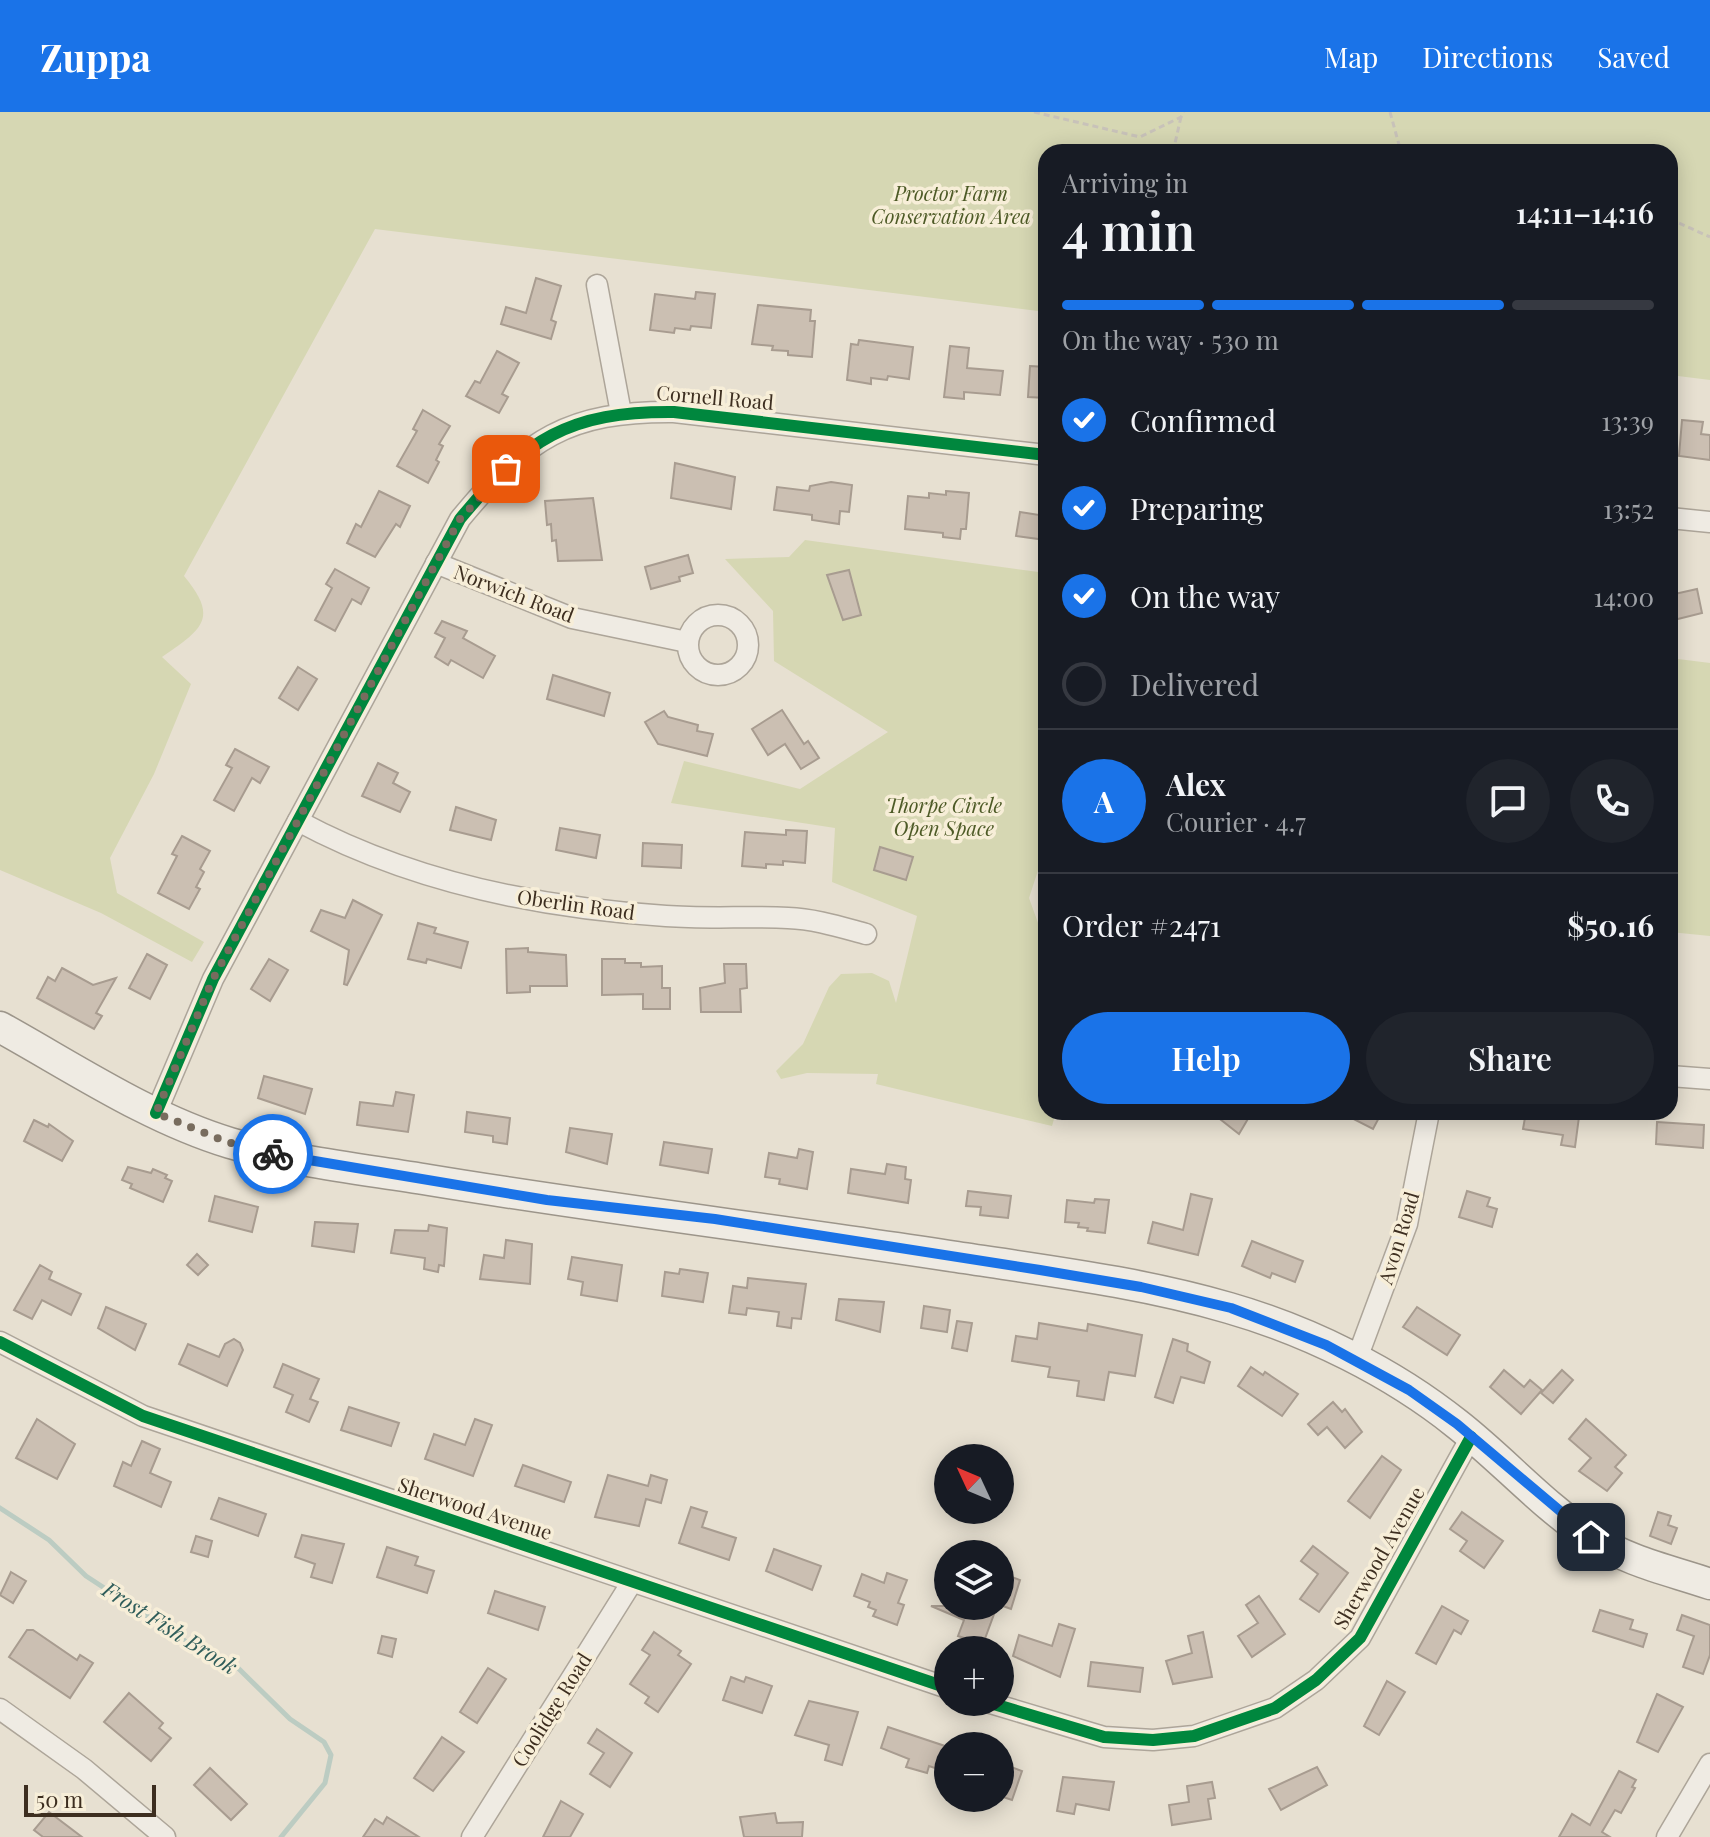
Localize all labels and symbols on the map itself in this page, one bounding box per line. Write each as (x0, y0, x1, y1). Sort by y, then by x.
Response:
park label: Proctor Farm Conservation Area (871, 179, 1031, 229)
street label: Cornell Road (655, 378, 775, 415)
pin (472, 435, 540, 503)
street label: Norwich Road (450, 557, 579, 628)
park label: Thorpe Circle Open Space (886, 791, 1003, 841)
street label: Oberlin Road (516, 882, 637, 925)
courier (233, 1114, 313, 1194)
street label: Avon Road (1370, 1188, 1425, 1288)
north arrow (934, 1444, 1014, 1524)
street label: Sherwood Avenue (395, 1470, 556, 1545)
street label: Sherwood Avenue (1326, 1481, 1430, 1634)
pin (1557, 1503, 1625, 1571)
water label: Frost Fish Brook (96, 1573, 244, 1681)
street label: Coolidge Road (505, 1647, 597, 1771)
scale bar (24, 1781, 156, 1817)

